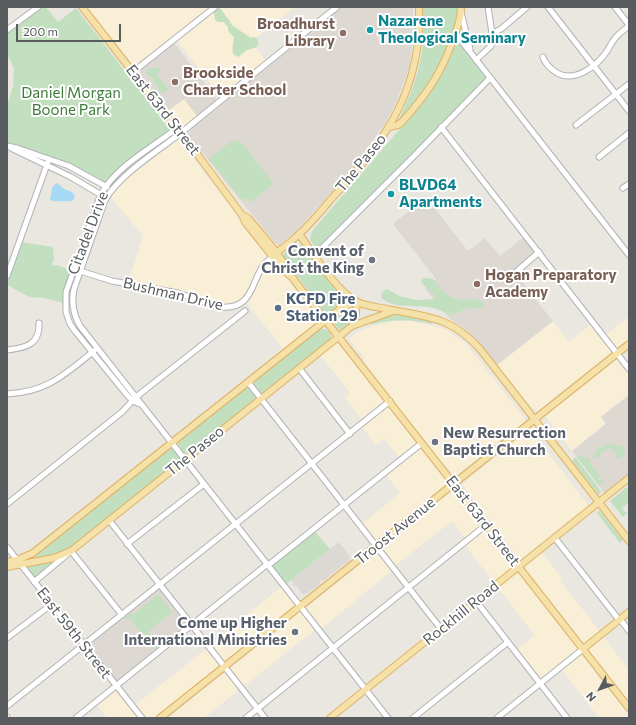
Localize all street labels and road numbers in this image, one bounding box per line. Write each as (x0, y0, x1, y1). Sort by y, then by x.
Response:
street label: East 63rd Street (122, 61, 204, 159)
street label: The Paseo (332, 130, 390, 196)
street label: Citadel Drive (64, 189, 112, 277)
street label: Bushman Drive (121, 274, 225, 314)
street label: The Paseo (162, 422, 228, 480)
street label: East 63rd Street (442, 472, 524, 570)
street label: Troost Avenue (351, 493, 439, 569)
street label: Rockhill Road (420, 577, 502, 649)
street label: East 59th Street (33, 584, 115, 682)

